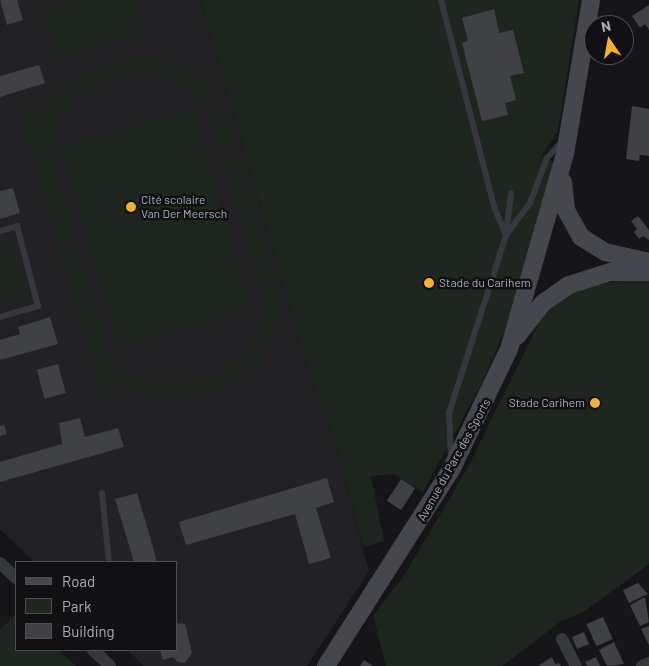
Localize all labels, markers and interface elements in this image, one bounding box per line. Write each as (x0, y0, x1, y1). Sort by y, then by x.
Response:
north arrow (584, 15, 634, 65)
text: N (600, 17, 612, 35)
place label: Cité scolaire Van Der Meersch (141, 193, 227, 221)
marker: Cité scolaire Van Der Meersch (125, 201, 137, 213)
place label: Stade du Carihem (439, 276, 531, 290)
marker: Stade du Carihem (423, 277, 435, 289)
street label: Avenue du Parc des Sports (414, 396, 494, 524)
place label: Stade Carihem (509, 396, 585, 410)
marker: Stade Carihem (589, 397, 601, 409)
legend (15, 561, 178, 651)
text: Road (62, 572, 95, 590)
text: Park (62, 597, 91, 615)
text: Building (62, 622, 115, 640)

